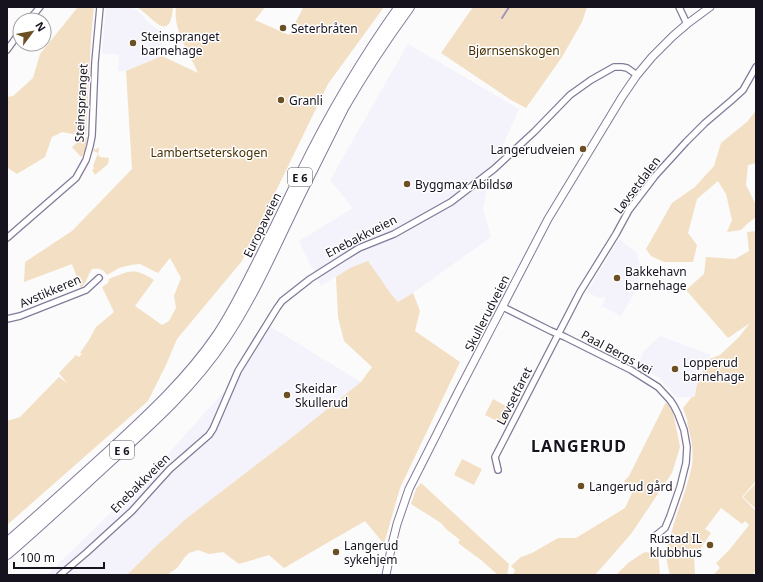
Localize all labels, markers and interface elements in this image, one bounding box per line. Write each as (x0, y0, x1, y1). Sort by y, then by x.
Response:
north arrow (12, 12, 52, 52)
text: N (32, 19, 50, 34)
place label: Seterbråten (291, 20, 358, 37)
marker: Seterbråten (278, 23, 288, 33)
place label: Steinspranget barnehage (141, 28, 220, 59)
marker: Steinspranget barnehage (128, 38, 138, 48)
park label: Bjørnsenskogen (468, 42, 560, 59)
street label: Steinspranget (70, 63, 92, 143)
place label: Granli (289, 92, 323, 109)
marker: Granli (276, 95, 286, 105)
place label: Langerudveien (491, 141, 575, 158)
park label: Lambertseterskogen (150, 144, 268, 161)
marker: Langerudveien (578, 144, 588, 154)
street label: Løvsetdalen (610, 153, 664, 217)
road number: E 6 (288, 168, 312, 186)
place label: Byggmax Abildsø (415, 176, 513, 193)
marker: Byggmax Abildsø (402, 179, 412, 189)
street label: Europaveien (239, 190, 285, 260)
street label: Enebakkveien (322, 211, 400, 261)
place label: Bakkehavn barnehage (625, 263, 687, 294)
street label: Avstikkeren (17, 270, 83, 312)
street label: Skullerudveien (461, 272, 513, 354)
marker: Bakkehavn barnehage (612, 273, 622, 283)
street label: Paal Bergs vei (578, 326, 656, 378)
place label: Lopperud barnehage (683, 354, 745, 385)
street label: Løvsetfaret (492, 364, 536, 428)
marker: Lopperud barnehage (670, 364, 680, 374)
place label: Skeidar Skullerud (295, 380, 348, 411)
marker: Skeidar Skullerud (282, 390, 292, 400)
district label: LANGERUD (531, 435, 627, 457)
road number: E 6 (110, 441, 134, 459)
street label: Enebakkveien (106, 449, 174, 517)
place label: Langerud gård (589, 478, 673, 495)
marker: Langerud gård (576, 481, 586, 491)
place label: Rustad IL klubbhus (649, 530, 702, 561)
place label: Langerud sykehjem (344, 537, 398, 568)
marker: Rustad IL klubbhus (705, 540, 715, 550)
scale bar (14, 544, 104, 570)
marker: Langerud sykehjem (331, 547, 341, 557)
text: 100 m (20, 549, 55, 566)

